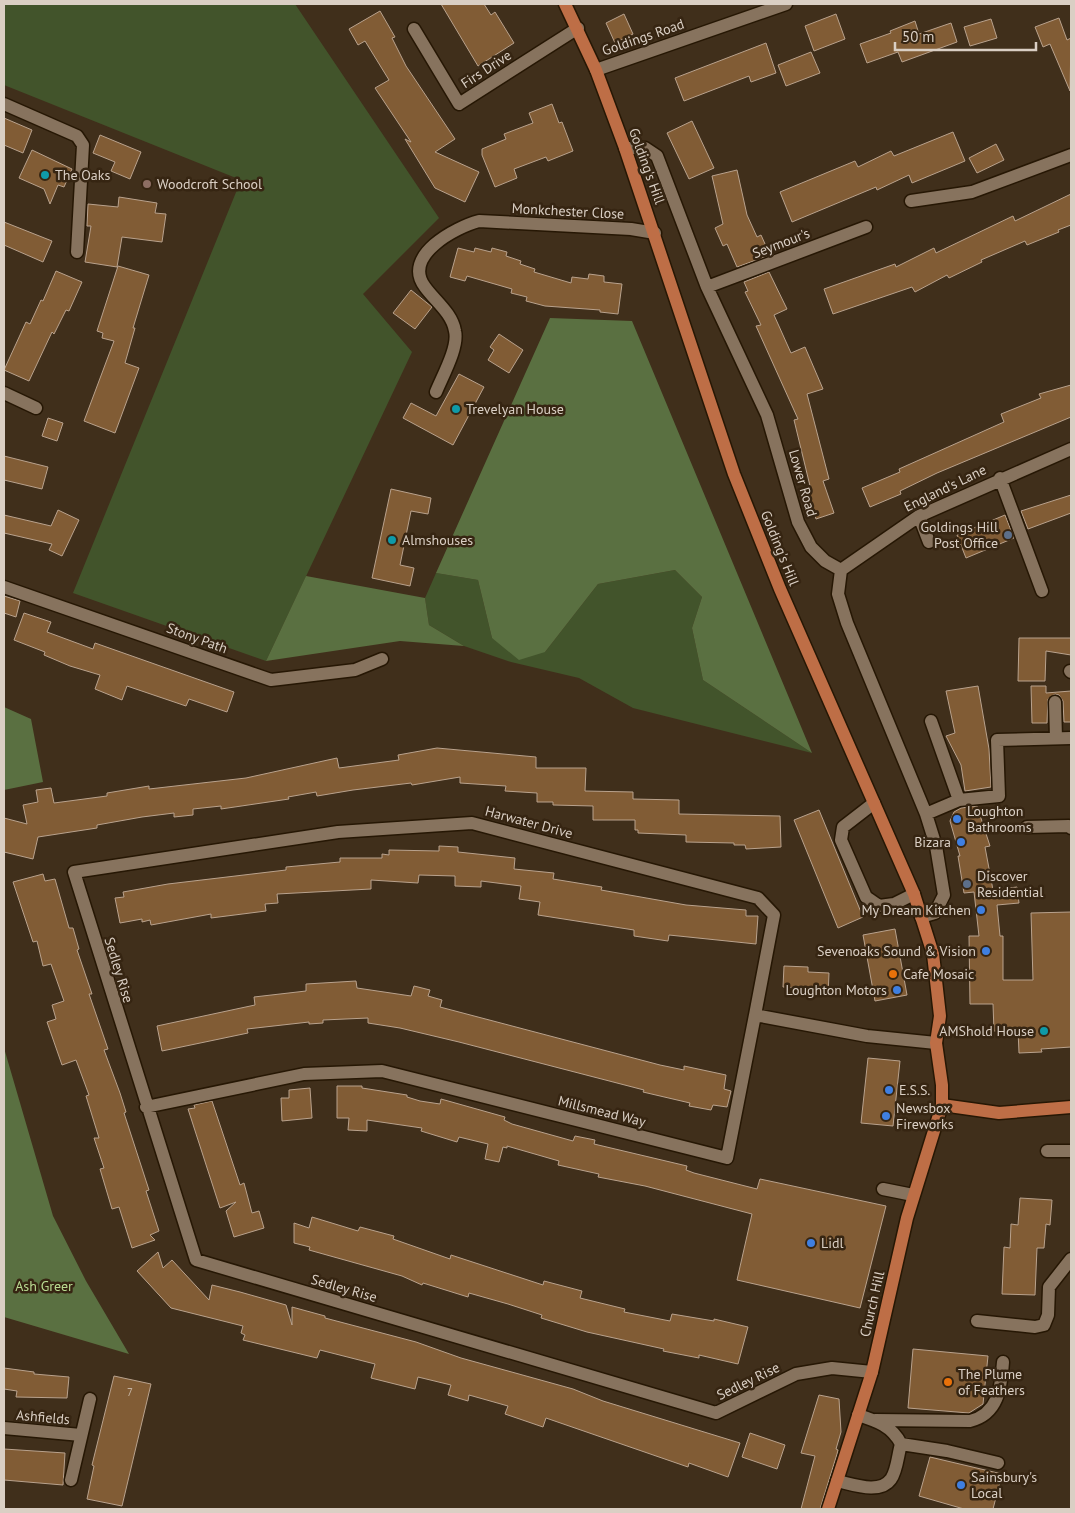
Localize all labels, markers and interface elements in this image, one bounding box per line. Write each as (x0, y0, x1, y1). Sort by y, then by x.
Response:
street label: Goldings Road (599, 15, 687, 59)
scale bar (895, 20, 1036, 52)
text: 50 m (902, 27, 935, 46)
street label: Firs Drive (457, 46, 515, 92)
street label: Golding's Hill (625, 125, 669, 207)
place label: The Oaks (55, 166, 111, 184)
marker: The Oaks (39, 169, 51, 181)
place label: Woodcroft School (157, 175, 262, 193)
marker: Woodcroft School (141, 178, 153, 190)
street label: Monkchester Close (511, 199, 625, 223)
street label: Seymour's (750, 224, 812, 262)
place label: Trevelyan House (466, 400, 564, 418)
marker: Trevelyan House (450, 403, 462, 415)
street label: Lower Road (785, 447, 821, 519)
street label: England's Lane (901, 460, 989, 516)
street label: Golding's Hill (757, 508, 803, 588)
place label: Goldings Hill Post Office (920, 518, 998, 552)
marker: Goldings Hill Post Office (1002, 529, 1014, 541)
place label: Almshouses (402, 531, 473, 549)
marker: Almshouses (386, 534, 398, 546)
street label: Stony Path (164, 619, 230, 657)
street label: Harwater Drive (483, 802, 575, 842)
place label: Loughton Bathrooms (967, 802, 1032, 836)
marker: Loughton Bathrooms (951, 813, 963, 825)
place label: Bizara (914, 833, 951, 851)
marker: Bizara (955, 836, 967, 848)
place label: Discover Residential (977, 867, 1043, 901)
marker: Discover Residential (961, 878, 973, 890)
place label: My Dream Kitchen (861, 901, 971, 919)
marker: My Dream Kitchen (975, 904, 987, 916)
street label: Sedley Rise (100, 935, 138, 1005)
place label: Sevenoaks Sound & Vision (817, 942, 976, 960)
marker: Sevenoaks Sound & Vision (980, 945, 992, 957)
place label: Cafe Mosaic (903, 965, 974, 983)
marker: Cafe Mosaic (887, 968, 899, 980)
place label: Loughton Motors (786, 981, 887, 999)
marker: Loughton Motors (891, 984, 903, 996)
place label: AMShold House (939, 1022, 1034, 1040)
marker: AMShold House (1038, 1025, 1050, 1037)
place label: E.S.S. (899, 1081, 930, 1099)
marker: E.S.S. (883, 1084, 895, 1096)
street label: Millsmead Way (556, 1091, 648, 1131)
place label: Newsbox Fireworks (896, 1099, 954, 1133)
marker: Newsbox Fireworks (880, 1110, 892, 1122)
place label: Lidl (821, 1234, 844, 1252)
marker: Lidl (805, 1237, 817, 1249)
street label: Church Hill (856, 1269, 888, 1339)
street label: Sedley Rise (309, 1270, 379, 1306)
park label: Ash Greer (15, 1277, 73, 1295)
street label: Sedley Rise (714, 1358, 782, 1404)
place label: The Plume of Feathers (958, 1365, 1025, 1399)
marker: The Plume of Feathers (942, 1376, 954, 1388)
house number: 7 (127, 1385, 133, 1399)
street label: Ashfields (15, 1406, 71, 1428)
place label: Sainsbury's Local (971, 1468, 1037, 1502)
marker: Sainsbury's Local (955, 1479, 967, 1491)

